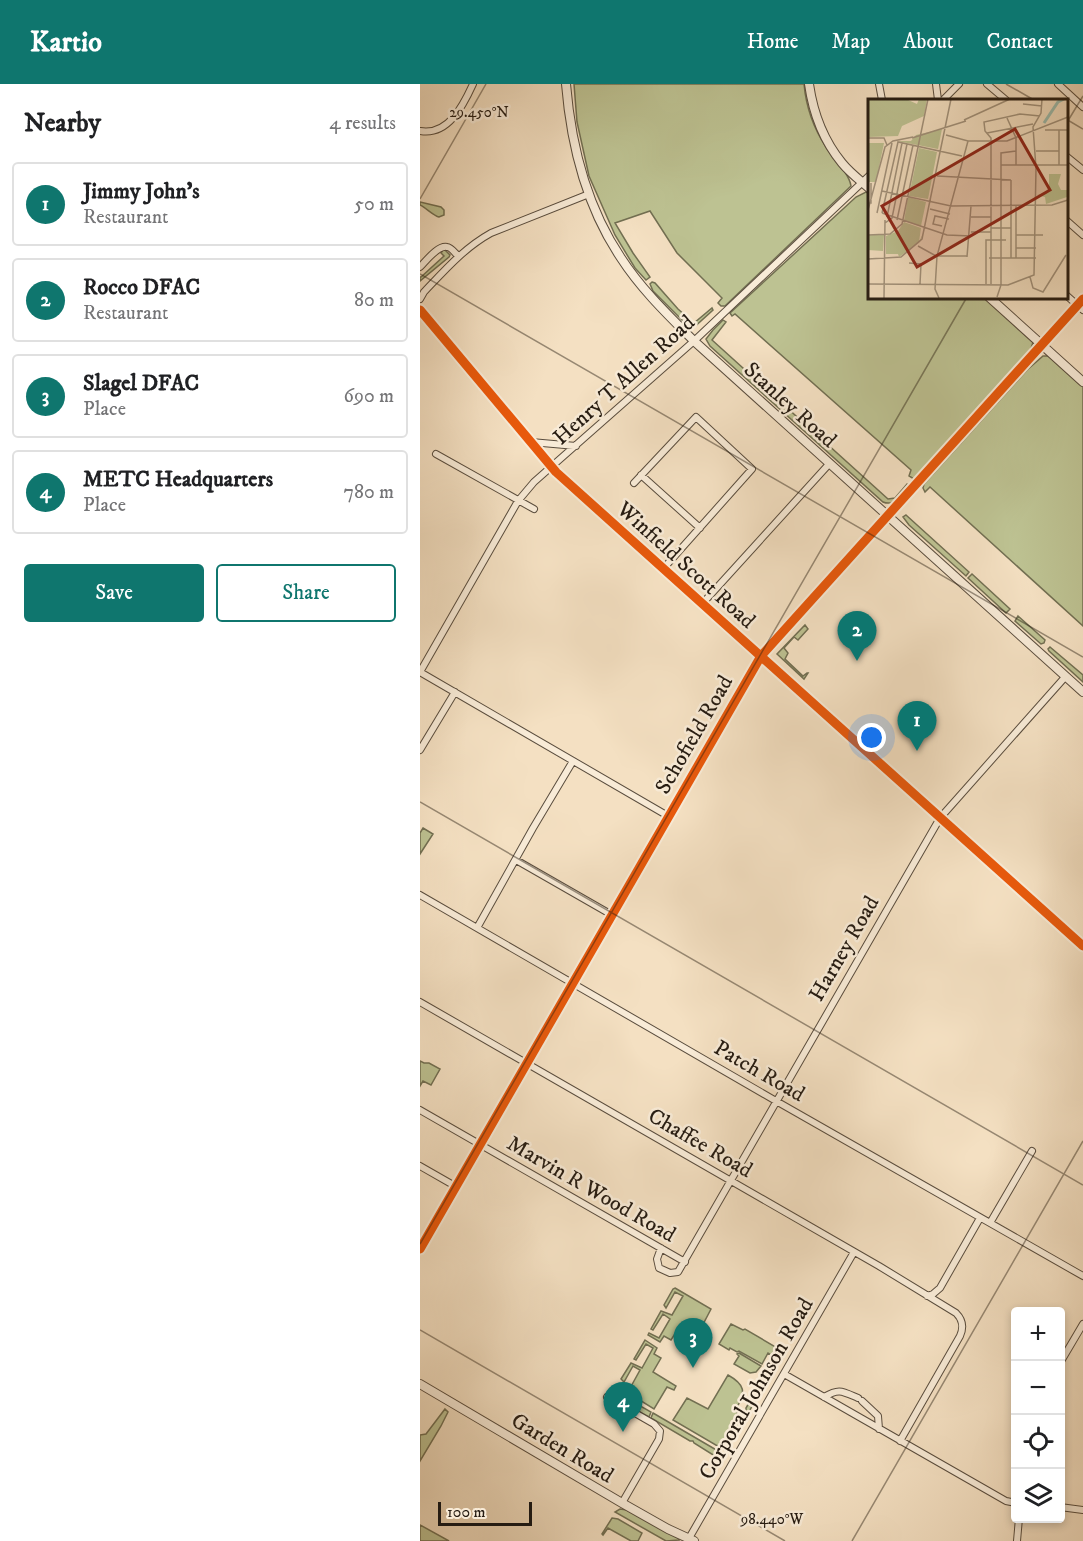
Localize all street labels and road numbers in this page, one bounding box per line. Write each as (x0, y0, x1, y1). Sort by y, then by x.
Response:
street label: Henry T Allen Road (548, 309, 700, 451)
street label: Stanley Road (738, 356, 842, 454)
street label: Winfield Scott Road (610, 495, 761, 634)
street label: Schofield Road (649, 671, 739, 799)
street label: Harney Road (803, 891, 885, 1006)
street label: Patch Road (709, 1034, 810, 1108)
street label: Chaffee Road (643, 1103, 757, 1184)
street label: Marvin R Wood Road (502, 1130, 681, 1249)
street label: Corporal Johnson Road (693, 1293, 819, 1485)
street label: Garden Road (506, 1407, 618, 1489)

